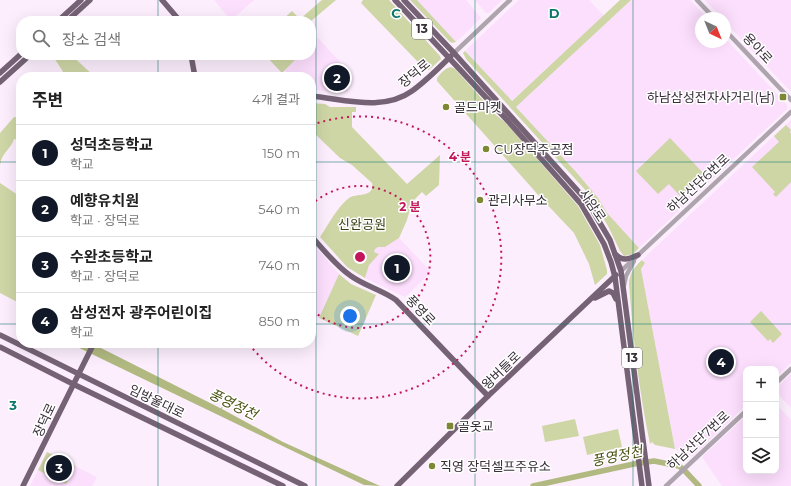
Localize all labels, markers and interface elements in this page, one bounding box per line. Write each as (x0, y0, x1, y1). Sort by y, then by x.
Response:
text: C (391, 5, 401, 21)
text: D (549, 5, 560, 21)
north arrow (695, 12, 731, 48)
search box (16, 16, 316, 60)
road number: 13 (412, 19, 432, 39)
icon: search (30, 27, 52, 49)
street label: 용아로 (740, 29, 776, 67)
text: 장소 검색 (62, 30, 121, 49)
street label: 장덕로 (395, 55, 433, 91)
pin: 2 (324, 63, 350, 93)
place label: 하남삼성전자사거리(남) (647, 89, 775, 105)
text: 주변 (32, 90, 63, 110)
text: 4개 결과 (252, 91, 300, 107)
marker: 하남삼성전자사거리(남) (778, 92, 788, 102)
place label: 골드마켓 (454, 99, 502, 115)
marker: 골드마켓 (441, 102, 451, 112)
text: 성덕초등학교 (70, 135, 153, 154)
place label: CU장덕주공점 (494, 141, 573, 157)
marker: CU장덕주공점 (481, 144, 491, 154)
text: 1 (42, 145, 48, 161)
text: 150 m (262, 145, 300, 161)
text: 4 분 (449, 149, 471, 164)
street label: 하남산단6번로 (663, 150, 733, 216)
text: 학교 (70, 156, 94, 172)
street label: 사암로 (576, 186, 610, 224)
text: 예향유치원 (70, 191, 139, 210)
place label: 관리사무소 (488, 192, 548, 208)
marker: 관리사무소 (475, 195, 485, 205)
text: 2 분 (399, 199, 421, 214)
text: 2 (41, 201, 49, 217)
text: 540 m (258, 201, 300, 217)
text: 학교 · 장덕로 (70, 212, 140, 228)
park label: 신완공원 (338, 216, 386, 232)
text: 수완초등학교 (70, 247, 153, 266)
centre of rings (353, 250, 367, 264)
pin: 1 (384, 253, 410, 283)
text: 3 (41, 257, 49, 273)
text: 740 m (259, 257, 300, 273)
text: 학교 · 장덕로 (70, 268, 140, 284)
street label: 풍영로 (403, 292, 439, 328)
text: 삼성전자 광주어린이집 (70, 303, 212, 322)
your location (340, 306, 360, 326)
text: 4 (41, 313, 49, 329)
text: 850 m (259, 313, 300, 329)
text: 학교 (70, 324, 94, 340)
pin: 4 (708, 347, 734, 377)
street label: 왕버들로 (478, 348, 524, 392)
road number: 13 (622, 348, 642, 368)
map controls (743, 366, 779, 474)
button: + (743, 366, 779, 402)
street label: 임방울대로 (127, 381, 187, 421)
water label: 풍영정천 (206, 385, 261, 424)
text: 3 (8, 397, 17, 413)
street label: 장덕로 (29, 400, 59, 440)
button: − (743, 402, 779, 438)
street label: 하남산단7번로 (664, 407, 733, 473)
place label: 골옷교 (458, 418, 494, 434)
marker: 골옷교 (445, 421, 455, 431)
button: layers (743, 438, 779, 474)
water label: 풍영정천 (590, 442, 645, 470)
pin: 3 (46, 453, 72, 483)
place label: 직영 장덕셀프주유소 (440, 458, 551, 474)
marker: 직영 장덕셀프주유소 (427, 461, 437, 471)

